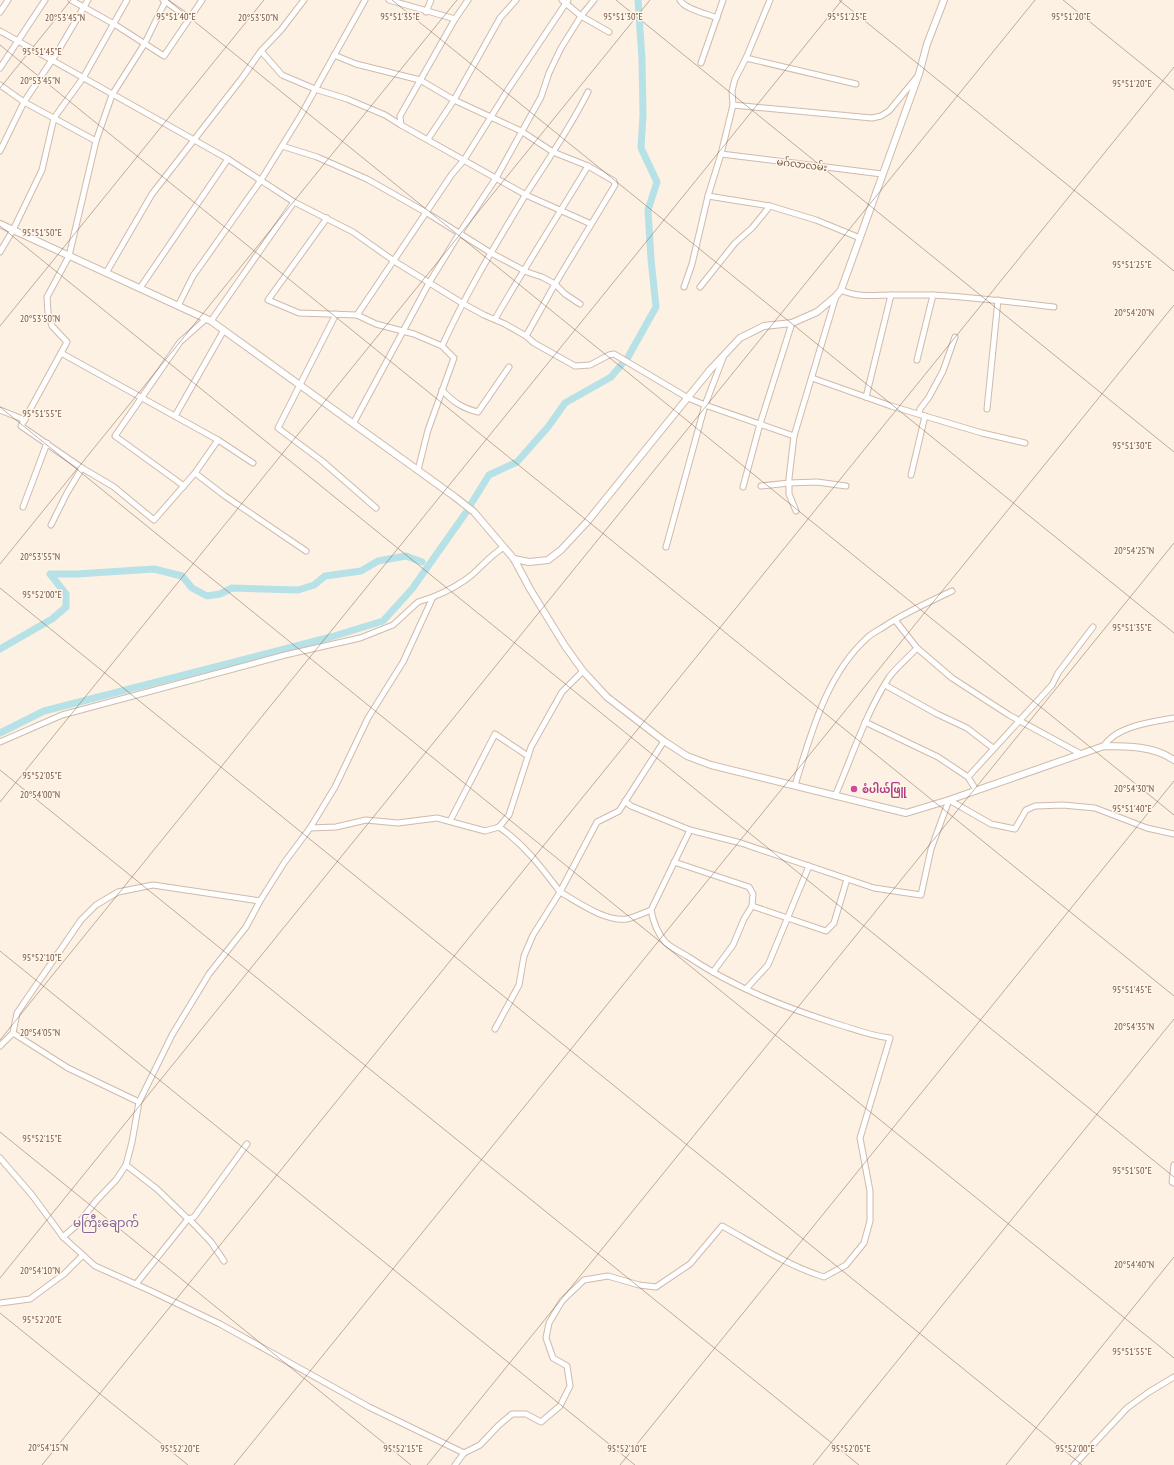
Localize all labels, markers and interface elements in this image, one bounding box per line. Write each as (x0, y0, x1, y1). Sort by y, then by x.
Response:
text: 95°51'40"E (156, 10, 196, 23)
text: 95°51'35"E (380, 10, 420, 23)
text: 95°51'30"E (603, 10, 643, 23)
text: 95°51'25"E (827, 10, 867, 23)
text: 95°51'20"E (1051, 10, 1091, 23)
text: 20°53'45"N (45, 11, 85, 24)
text: 20°53'50"N (238, 11, 278, 24)
text: 95°51'45"E (22, 45, 62, 58)
text: 20°53'45"N (20, 74, 60, 87)
text: 95°51'20"E (1112, 77, 1152, 90)
street label: မဂ်လာလမ်း (776, 154, 828, 174)
text: 95°51'50"E (22, 226, 62, 239)
text: 95°51'25"E (1112, 258, 1152, 271)
text: 20°54'20"N (1114, 306, 1154, 319)
text: 20°53'50"N (20, 312, 60, 325)
text: 95°51'55"E (22, 407, 62, 420)
text: 95°51'30"E (1112, 439, 1152, 452)
text: 20°54'25"N (1114, 544, 1154, 557)
text: 20°53'55"N (20, 550, 60, 563)
text: 95°52'00"E (22, 588, 62, 601)
text: 95°51'35"E (1112, 621, 1152, 634)
text: 95°52'05"E (22, 769, 62, 782)
place label: စံပါယ်ဖြူ (862, 782, 908, 798)
text: 20°54'30"N (1114, 782, 1154, 795)
marker: စံပါယ်ဖြူ (849, 784, 859, 794)
text: 20°54'00"N (20, 788, 60, 801)
text: 95°51'40"E (1112, 802, 1152, 815)
text: 95°52'10"E (22, 951, 62, 964)
text: 95°51'45"E (1112, 983, 1152, 996)
text: 20°54'35"N (1114, 1020, 1154, 1033)
text: 20°54'05"N (20, 1026, 60, 1039)
text: 95°52'15"E (22, 1132, 62, 1145)
text: 95°51'50"E (1112, 1164, 1152, 1177)
district label: မကြီးချောက် (73, 1214, 139, 1233)
text: 20°54'40"N (1114, 1258, 1154, 1271)
text: 20°54'10"N (20, 1264, 60, 1277)
text: 95°52'20"E (22, 1313, 62, 1326)
text: 95°51'55"E (1112, 1345, 1152, 1358)
text: 20°54'15"N (28, 1441, 68, 1454)
text: 95°52'20"E (160, 1442, 200, 1455)
text: 95°52'15"E (383, 1442, 423, 1455)
text: 95°52'10"E (607, 1442, 647, 1455)
text: 95°52'05"E (831, 1442, 871, 1455)
text: 95°52'00"E (1055, 1442, 1095, 1455)

